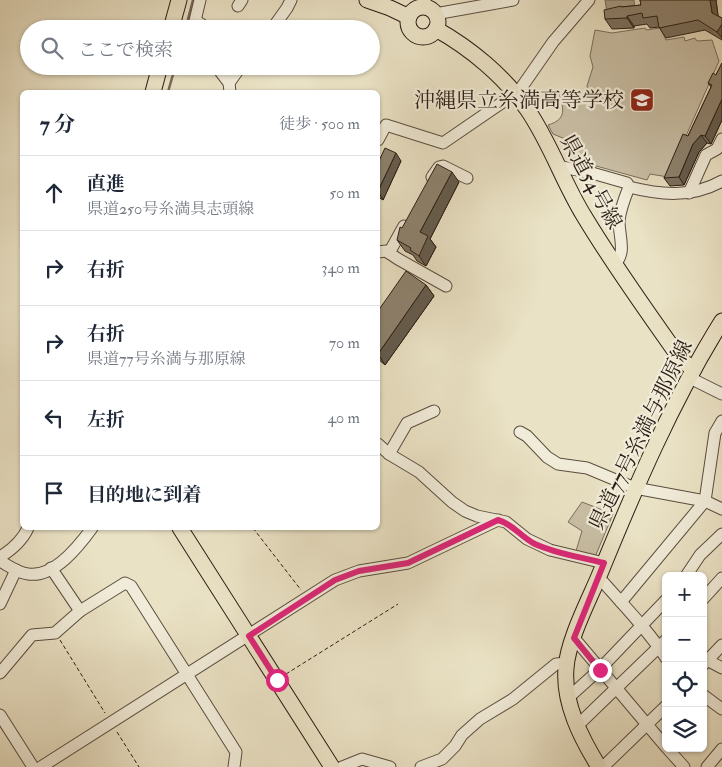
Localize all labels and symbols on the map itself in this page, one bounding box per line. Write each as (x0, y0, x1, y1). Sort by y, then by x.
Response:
place label: 沖縄県立糸満高等学校 (414, 87, 624, 114)
school or university icon: 沖縄県立糸満高等学校 (629, 87, 655, 113)
street label: 県道54号線 (554, 130, 628, 234)
street label: 県道77号糸満与那原線 (583, 335, 699, 535)
route end (589, 659, 612, 682)
route start (266, 669, 289, 692)

